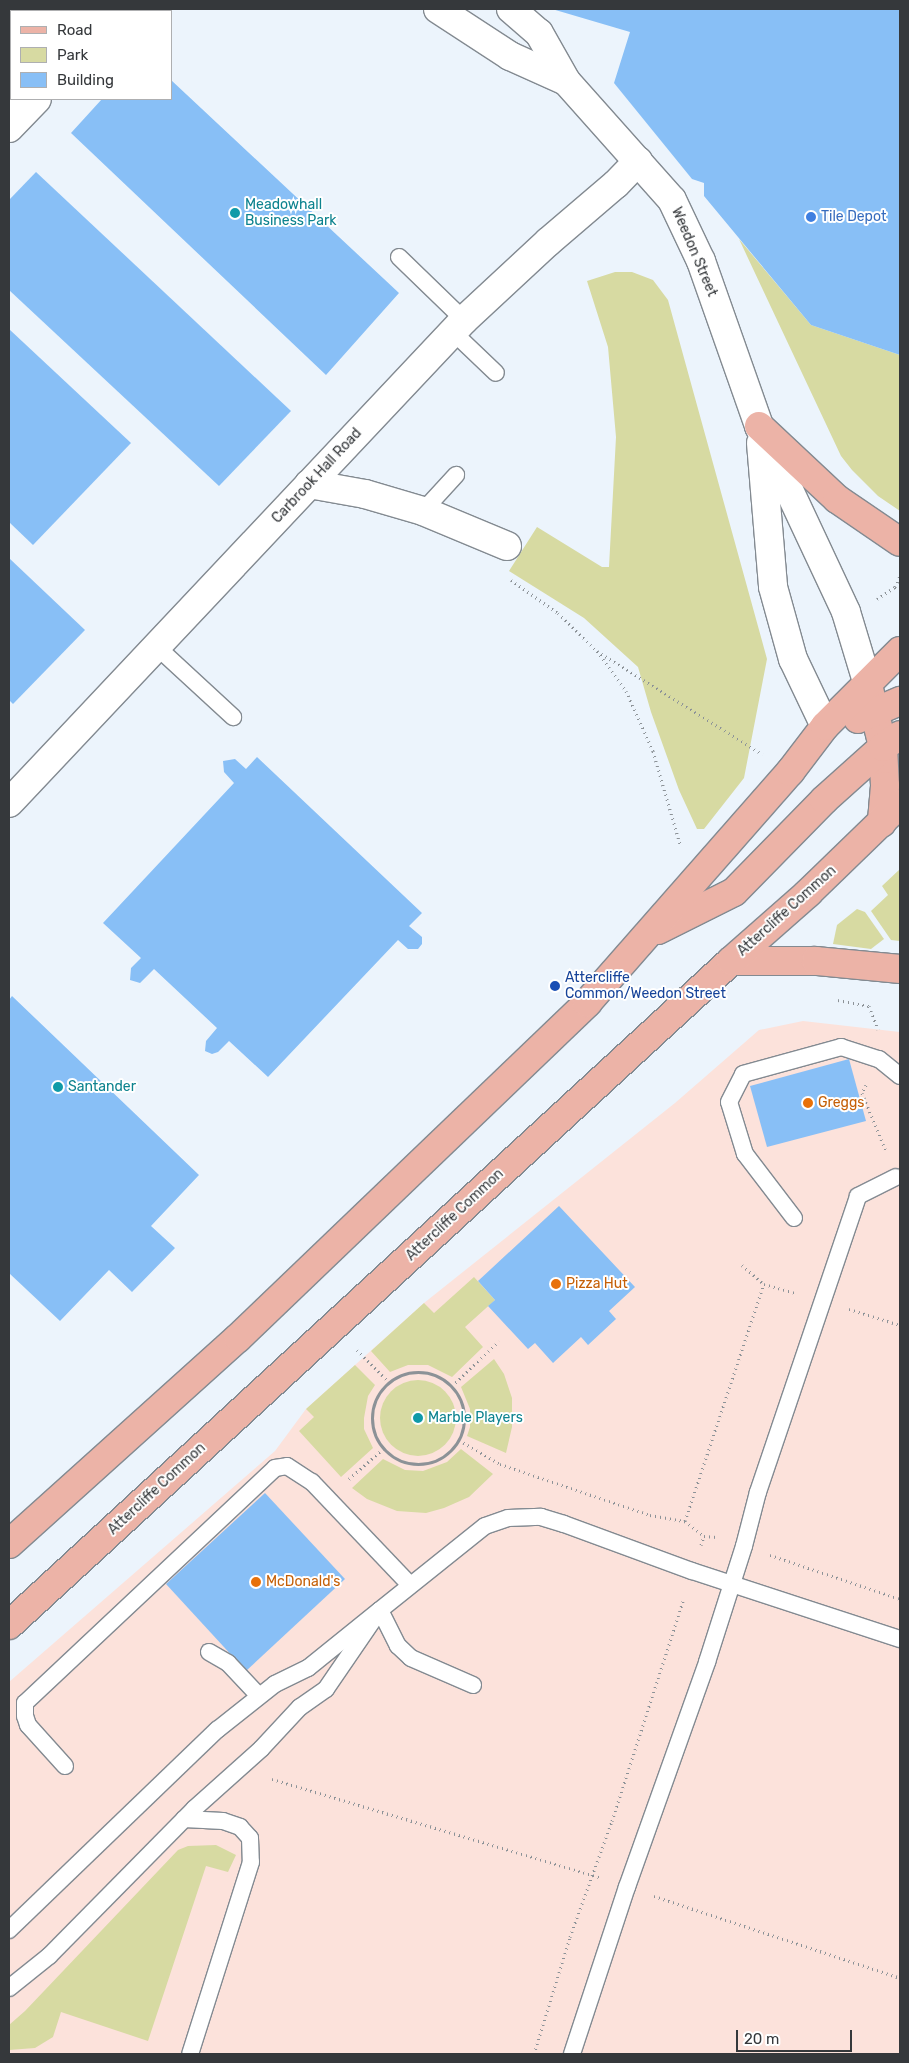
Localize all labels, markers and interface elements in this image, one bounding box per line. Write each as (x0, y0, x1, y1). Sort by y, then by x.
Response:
legend (10, 10, 172, 100)
text: Road (57, 21, 93, 39)
text: Park (57, 46, 88, 64)
text: Building (57, 71, 114, 89)
place label: Meadowhall Business Park (245, 197, 336, 230)
street label: Weedon Street (668, 205, 720, 299)
marker: Meadowhall Business Park (229, 207, 241, 219)
place label: Tile Depot (821, 209, 886, 225)
marker: Tile Depot (805, 211, 817, 223)
street label: Carbrook Hall Road (269, 425, 365, 527)
street label: Attercliffe Common (734, 862, 840, 960)
place label: Attercliffe Common/Weedon Street (565, 970, 726, 1002)
marker: Attercliffe Common/Weedon Street (549, 980, 561, 992)
place label: Santander (68, 1079, 136, 1095)
marker: Santander (52, 1081, 64, 1093)
place label: Greggs (818, 1095, 864, 1111)
marker: Greggs (802, 1097, 814, 1109)
street label: Attercliffe Common (403, 1166, 507, 1264)
place label: Pizza Hut (566, 1276, 628, 1292)
marker: Pizza Hut (550, 1278, 562, 1290)
place label: Marble Players (428, 1410, 523, 1426)
marker: Marble Players (412, 1412, 424, 1424)
street label: Attercliffe Common (105, 1440, 209, 1538)
place label: McDonald's (266, 1574, 340, 1590)
marker: McDonald's (250, 1576, 262, 1588)
scale bar (739, 2020, 855, 2052)
text: 20 m (744, 2030, 779, 2048)

